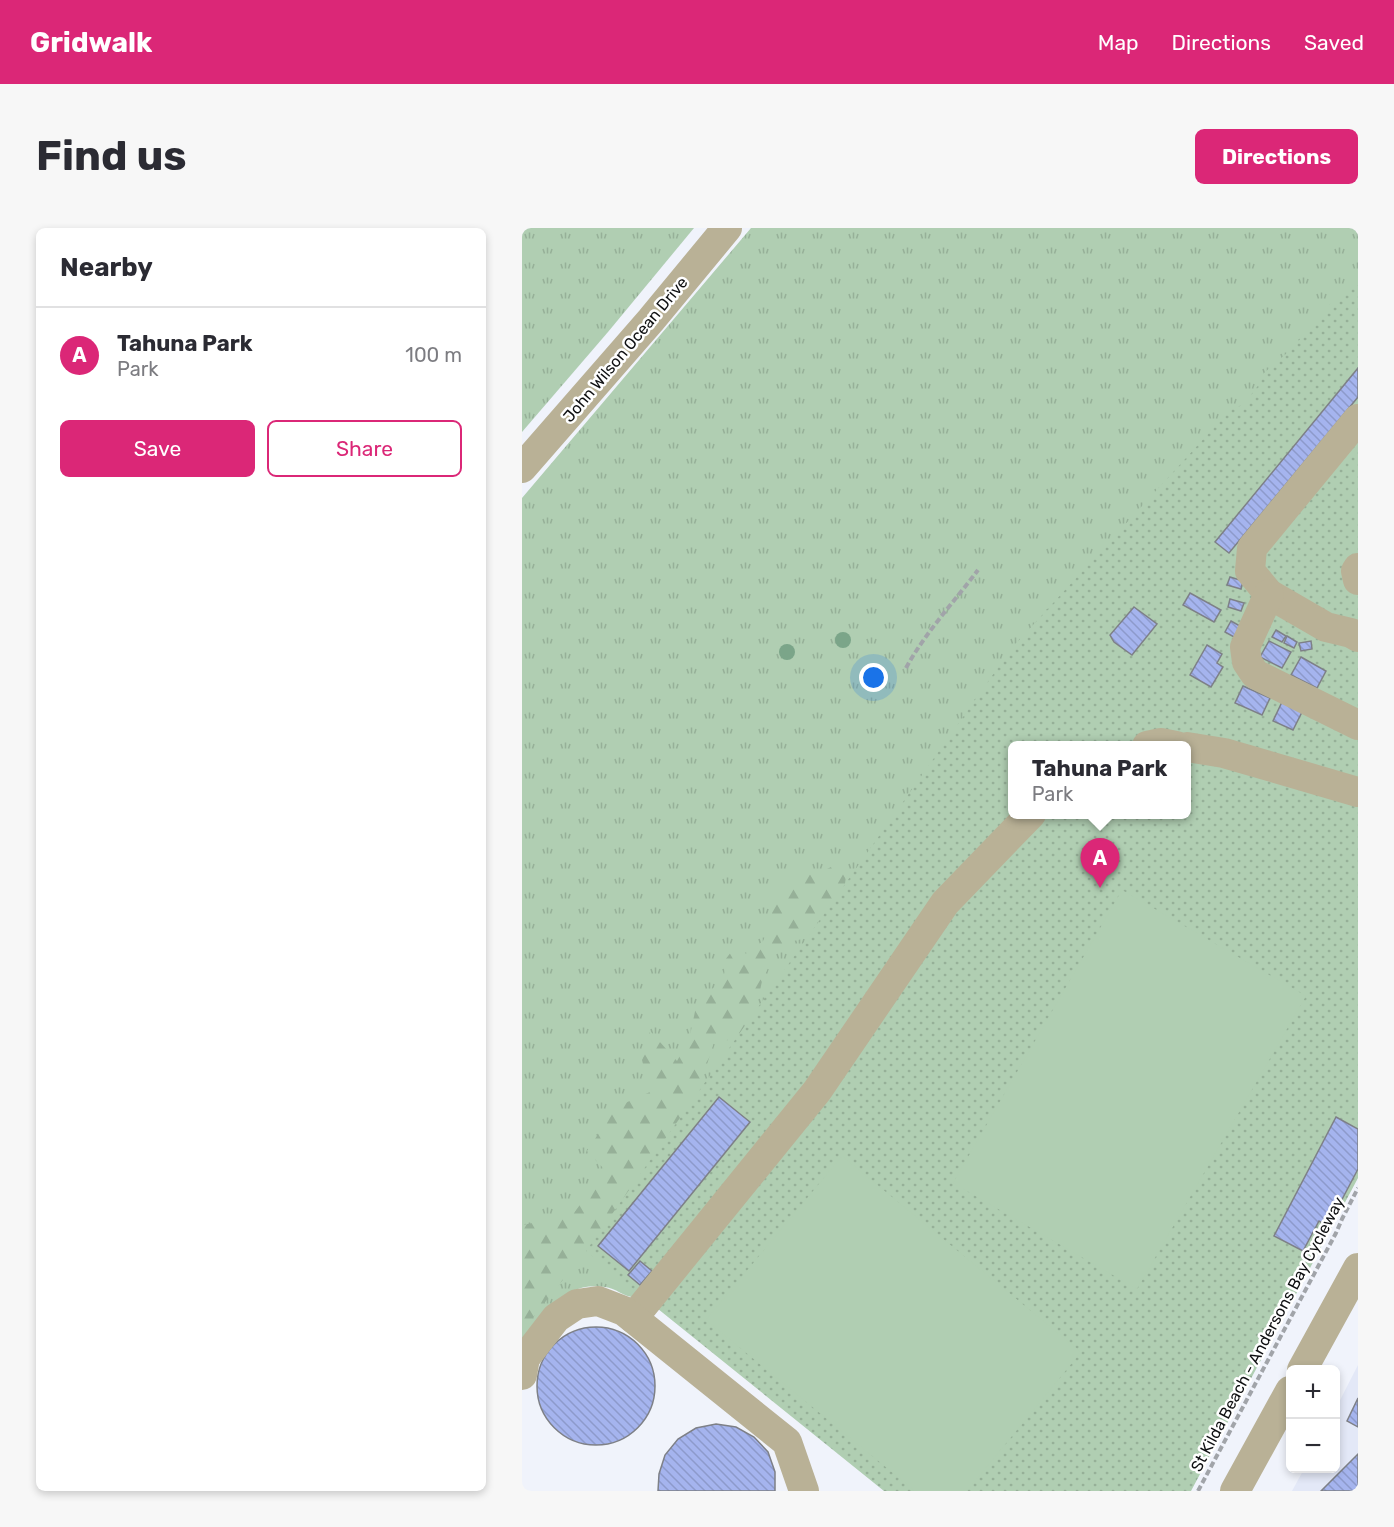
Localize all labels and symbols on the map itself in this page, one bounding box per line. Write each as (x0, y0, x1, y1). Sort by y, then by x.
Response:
street label: John Wilson Ocean Drive (559, 273, 692, 426)
your location (859, 663, 888, 692)
pin: A (1080, 838, 1120, 888)
street label: St Kilda Beach - Andersons Bay Cycleway (1187, 1193, 1348, 1475)

